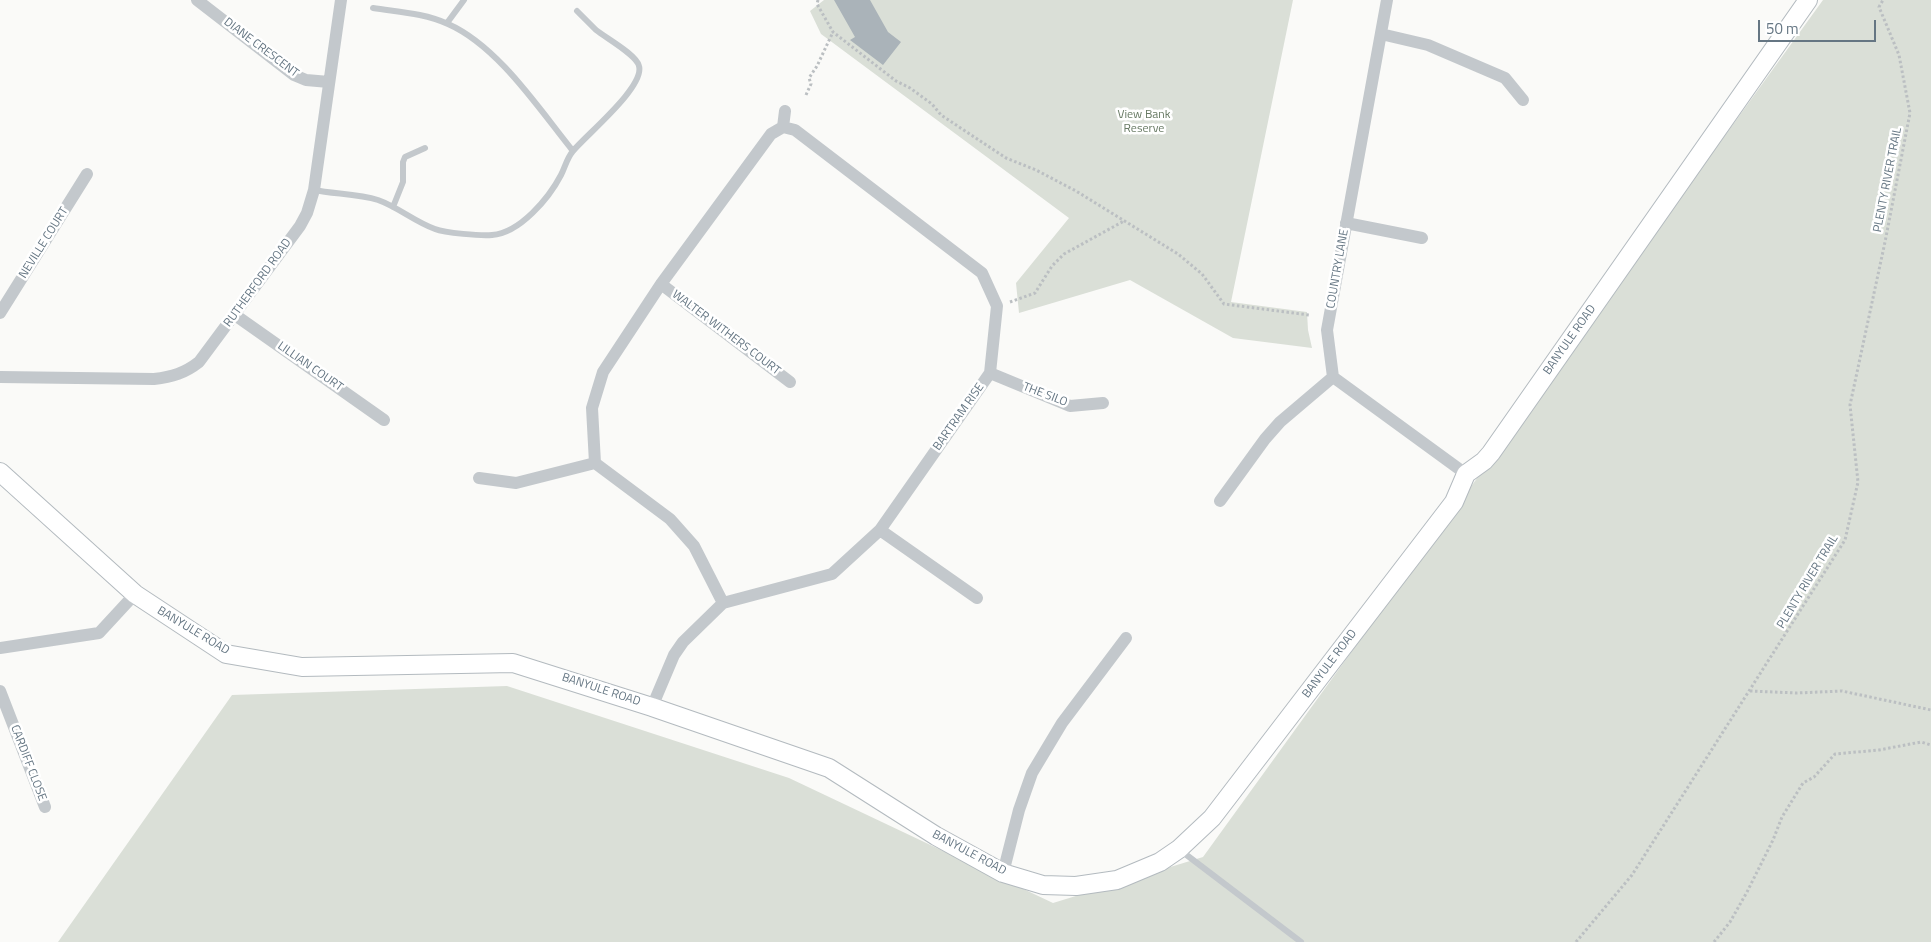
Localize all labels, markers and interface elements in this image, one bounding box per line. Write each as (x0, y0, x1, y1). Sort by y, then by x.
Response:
scale bar (1761, 10, 1878, 42)
street label: DIANE CRESCENT (221, 15, 301, 81)
text: 50 m (1766, 17, 1799, 40)
park label: View Bank Reserve (1118, 108, 1170, 136)
street label: PLENTY RIVER TRAIL (1871, 126, 1905, 234)
street label: NEVILLE COURT (16, 205, 72, 281)
street label: COUNTRY LANE (1324, 228, 1352, 310)
street label: RUTHERFORD ROAD (221, 236, 295, 330)
street label: WALTER WITHERS COURT (669, 288, 783, 378)
street label: BANYULE ROAD (1541, 302, 1599, 378)
street label: LILLIAN COURT (274, 339, 346, 395)
street label: THE SILO (1021, 380, 1069, 410)
street label: BARTRAM RISE (931, 381, 987, 453)
street label: PLENTY RIVER TRAIL (1774, 533, 1842, 631)
street label: BANYULE ROAD (154, 604, 232, 658)
street label: BANYULE ROAD (1300, 627, 1360, 701)
street label: BANYULE ROAD (560, 671, 642, 709)
street label: CARDIFF CLOSE (7, 723, 49, 803)
street label: BANYULE ROAD (930, 827, 1008, 879)

